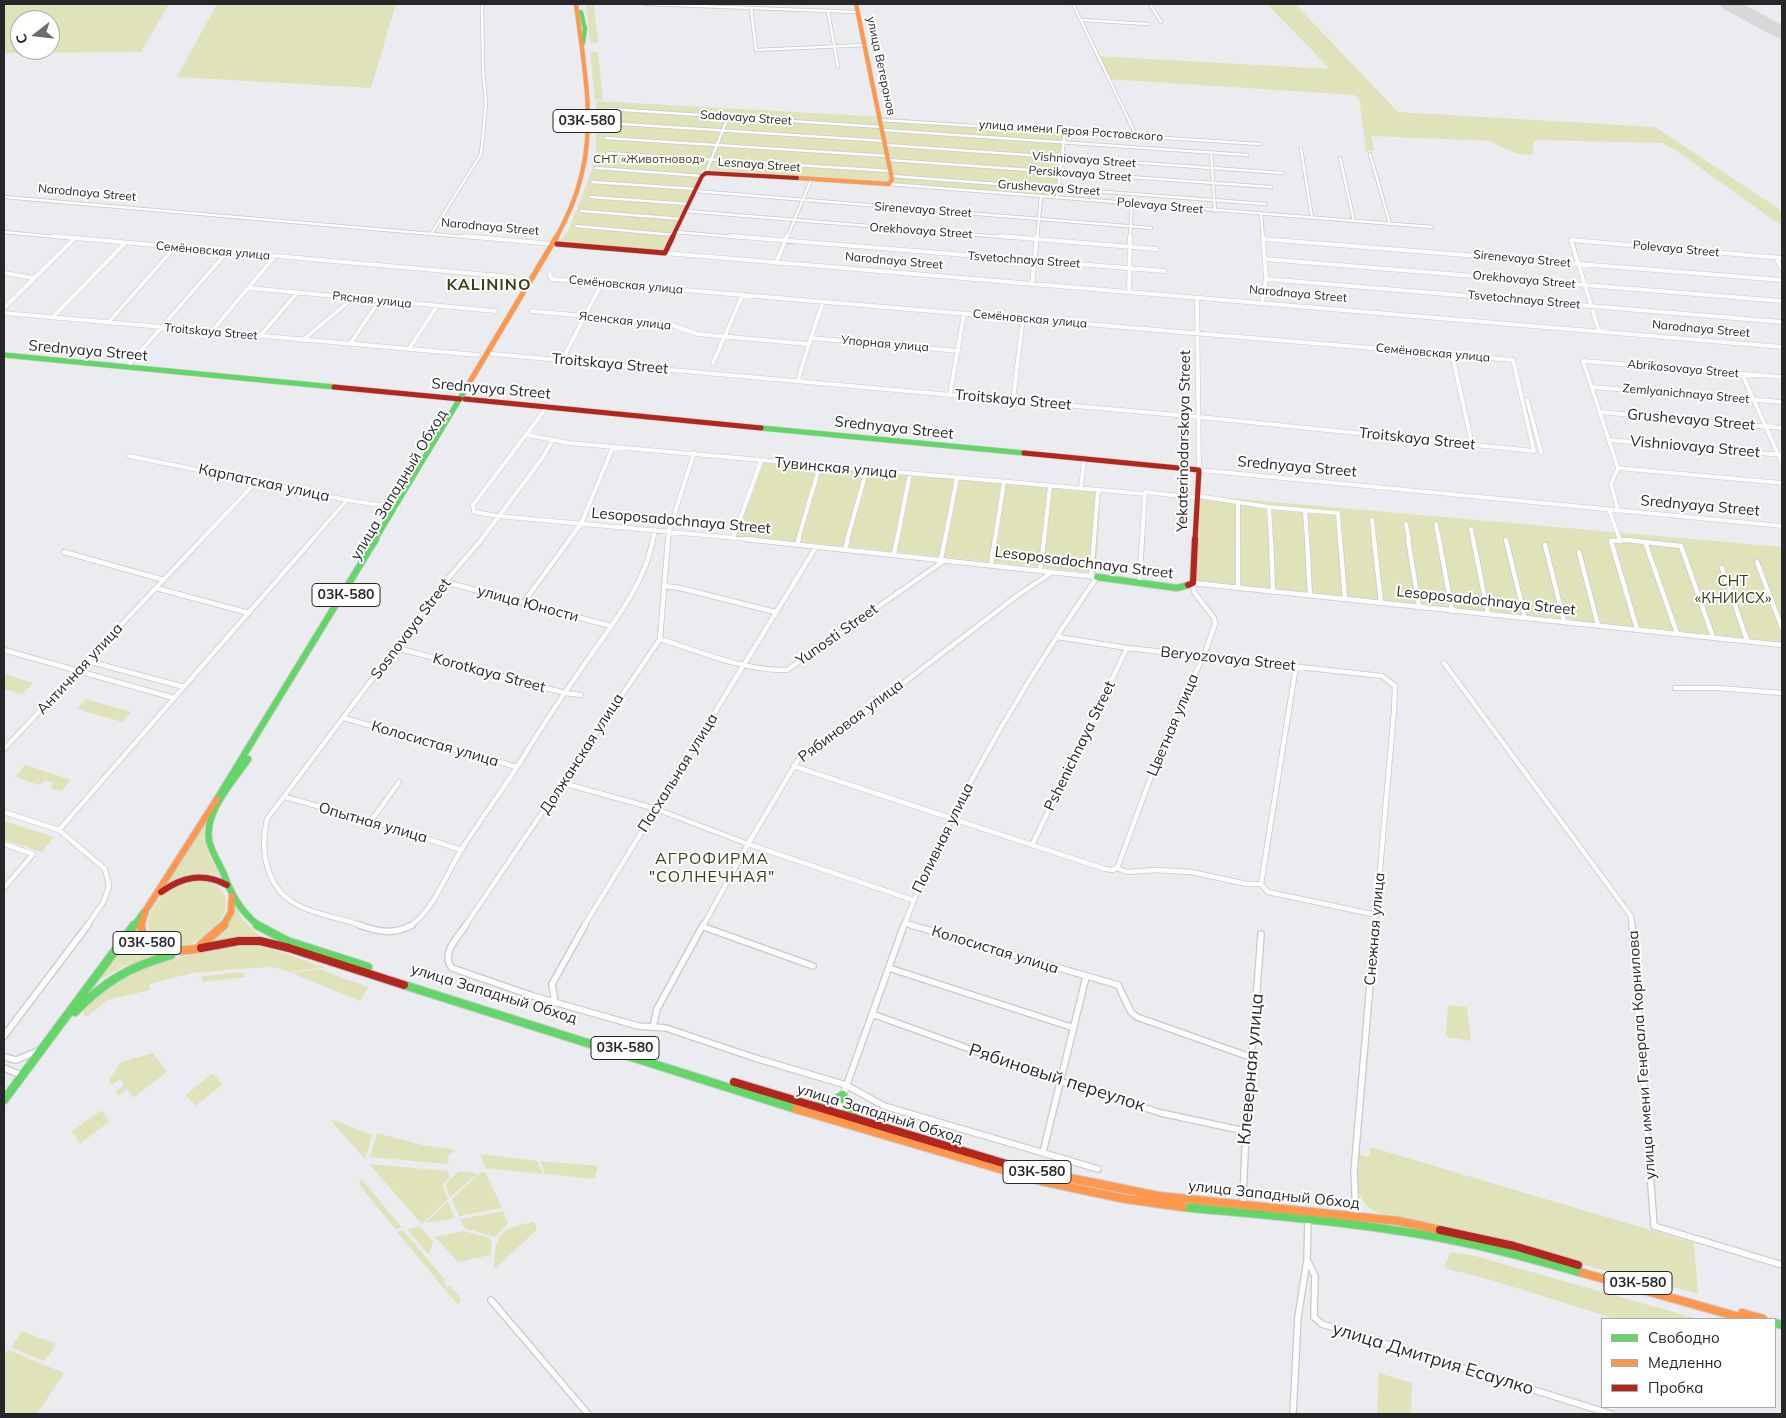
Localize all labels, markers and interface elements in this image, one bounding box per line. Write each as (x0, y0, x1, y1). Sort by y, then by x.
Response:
north arrow (10, 10, 60, 60)
street label: улица Ветеранов (864, 15, 898, 117)
text: С (12, 32, 32, 46)
street label: Sadovaya Street (700, 108, 792, 128)
road number: 03К-580 (553, 110, 621, 132)
street label: улица имени Героя Ростовского (978, 117, 1164, 145)
street label: Vishniovaya Street (1032, 149, 1136, 171)
park label: СНТ «Животновод» (593, 152, 705, 166)
street label: Lesnaya Street (717, 155, 801, 175)
street label: Persikovaya Street (1028, 163, 1132, 185)
street label: Grushevaya Street (997, 177, 1101, 199)
street label: Narodnaya Street (37, 182, 137, 204)
street label: Polevaya Street (1116, 195, 1204, 217)
street label: Sirenevaya Street (874, 199, 972, 221)
street label: Narodnaya Street (440, 216, 540, 238)
street label: Orekhovaya Street (869, 220, 973, 242)
street label: Polevaya Street (1632, 238, 1720, 260)
street label: Семёновская улица (155, 239, 271, 263)
street label: Sirenevaya Street (1473, 248, 1571, 270)
street label: Tsvetochnaya Street (967, 249, 1081, 271)
street label: Narodnaya Street (844, 250, 944, 272)
street label: Orekhovaya Street (1472, 268, 1576, 292)
street label: Семёновская улица (568, 273, 684, 297)
district label: KALININO (445, 275, 533, 295)
street label: Narodnaya Street (1248, 283, 1348, 305)
street label: Tsvetochnaya Street (1467, 288, 1581, 312)
street label: Рясная улица (332, 289, 412, 311)
street label: Семёновская улица (972, 307, 1088, 331)
street label: Ясенская улица (578, 309, 672, 333)
street label: Narodnaya Street (1651, 318, 1751, 340)
street label: Troitskaya Street (164, 321, 258, 343)
street label: Упорная улица (841, 333, 929, 355)
street label: Srednyaya Street (28, 337, 148, 365)
street label: Семёновская улица (1375, 341, 1491, 365)
street label: Troitskaya Street (551, 350, 669, 378)
street label: Yekaterinodarskaya Street (1173, 350, 1195, 532)
street label: Abrikosovaya Street (1627, 357, 1739, 381)
street label: Srednyaya Street (431, 375, 551, 403)
street label: Zemlyanichnaya Street (1622, 381, 1750, 407)
street label: Troitskaya Street (954, 386, 1072, 414)
street label: Grushevaya Street (1626, 405, 1756, 435)
street label: улица Западный Обход (347, 406, 451, 564)
street label: Srednyaya Street (834, 413, 954, 443)
street label: Troitskaya Street (1358, 424, 1476, 454)
street label: Vishniovaya Street (1629, 432, 1761, 462)
street label: Srednyaya Street (1237, 453, 1357, 481)
street label: Тувинская улица (774, 454, 898, 482)
street label: Карпатская улица (197, 460, 331, 506)
street label: Srednyaya Street (1640, 492, 1760, 520)
street label: Lesoposadochnaya Street (591, 504, 771, 538)
street label: Lesoposadochnaya Street (994, 543, 1174, 583)
park label: СНТ «КНИИСХ» (1695, 572, 1771, 607)
street label: Sosnovaya Street (367, 575, 455, 683)
street label: улица Юности (475, 582, 581, 626)
street label: Lesoposadochnaya Street (1396, 583, 1576, 619)
road number: 03К-580 (312, 584, 380, 606)
street label: Yunosti Street (793, 600, 881, 670)
street label: Античная улица (33, 620, 127, 718)
street label: Beryozovaya Street (1160, 643, 1296, 675)
street label: Korotkaya Street (431, 649, 547, 697)
street label: Цветная улица (1143, 671, 1203, 779)
street label: Рябиновая улица (795, 676, 907, 766)
street label: Pshenichnaya Street (1041, 678, 1119, 814)
street label: Должанская улица (536, 690, 628, 818)
street label: Пасхальная улица (634, 710, 722, 836)
street label: Колосистая улица (369, 717, 501, 771)
street label: Поливная улица (909, 780, 977, 896)
street label: Опытная улица (316, 799, 430, 847)
district label: АГРОФИРМА "СОЛНЕЧНАЯ" (647, 849, 777, 887)
street label: Снежная улица (1361, 872, 1389, 986)
street label: Колосистая улица (929, 922, 1061, 978)
street label: улица имени Генерала Корнилова (1624, 930, 1660, 1180)
road number: 03К-580 (113, 931, 181, 954)
street label: улица Западный Обход (409, 960, 579, 1028)
street label: Клеверная улица (1234, 992, 1268, 1146)
road number: 03К-580 (591, 1036, 659, 1060)
street label: Рябиновый переулок (966, 1039, 1148, 1117)
street label: улица Западный Обход (795, 1080, 965, 1148)
road number: 03К-580 (1003, 1160, 1071, 1184)
street label: улица Западный Обход (1187, 1177, 1361, 1213)
road number: 03К-580 (1604, 1272, 1672, 1295)
street label: улица Дмитрия Есаулко (1330, 1318, 1536, 1400)
legend (1601, 1318, 1776, 1408)
text: Свободно (1648, 1328, 1720, 1347)
text: Медленно (1648, 1353, 1722, 1372)
text: Пробка (1648, 1378, 1703, 1397)

